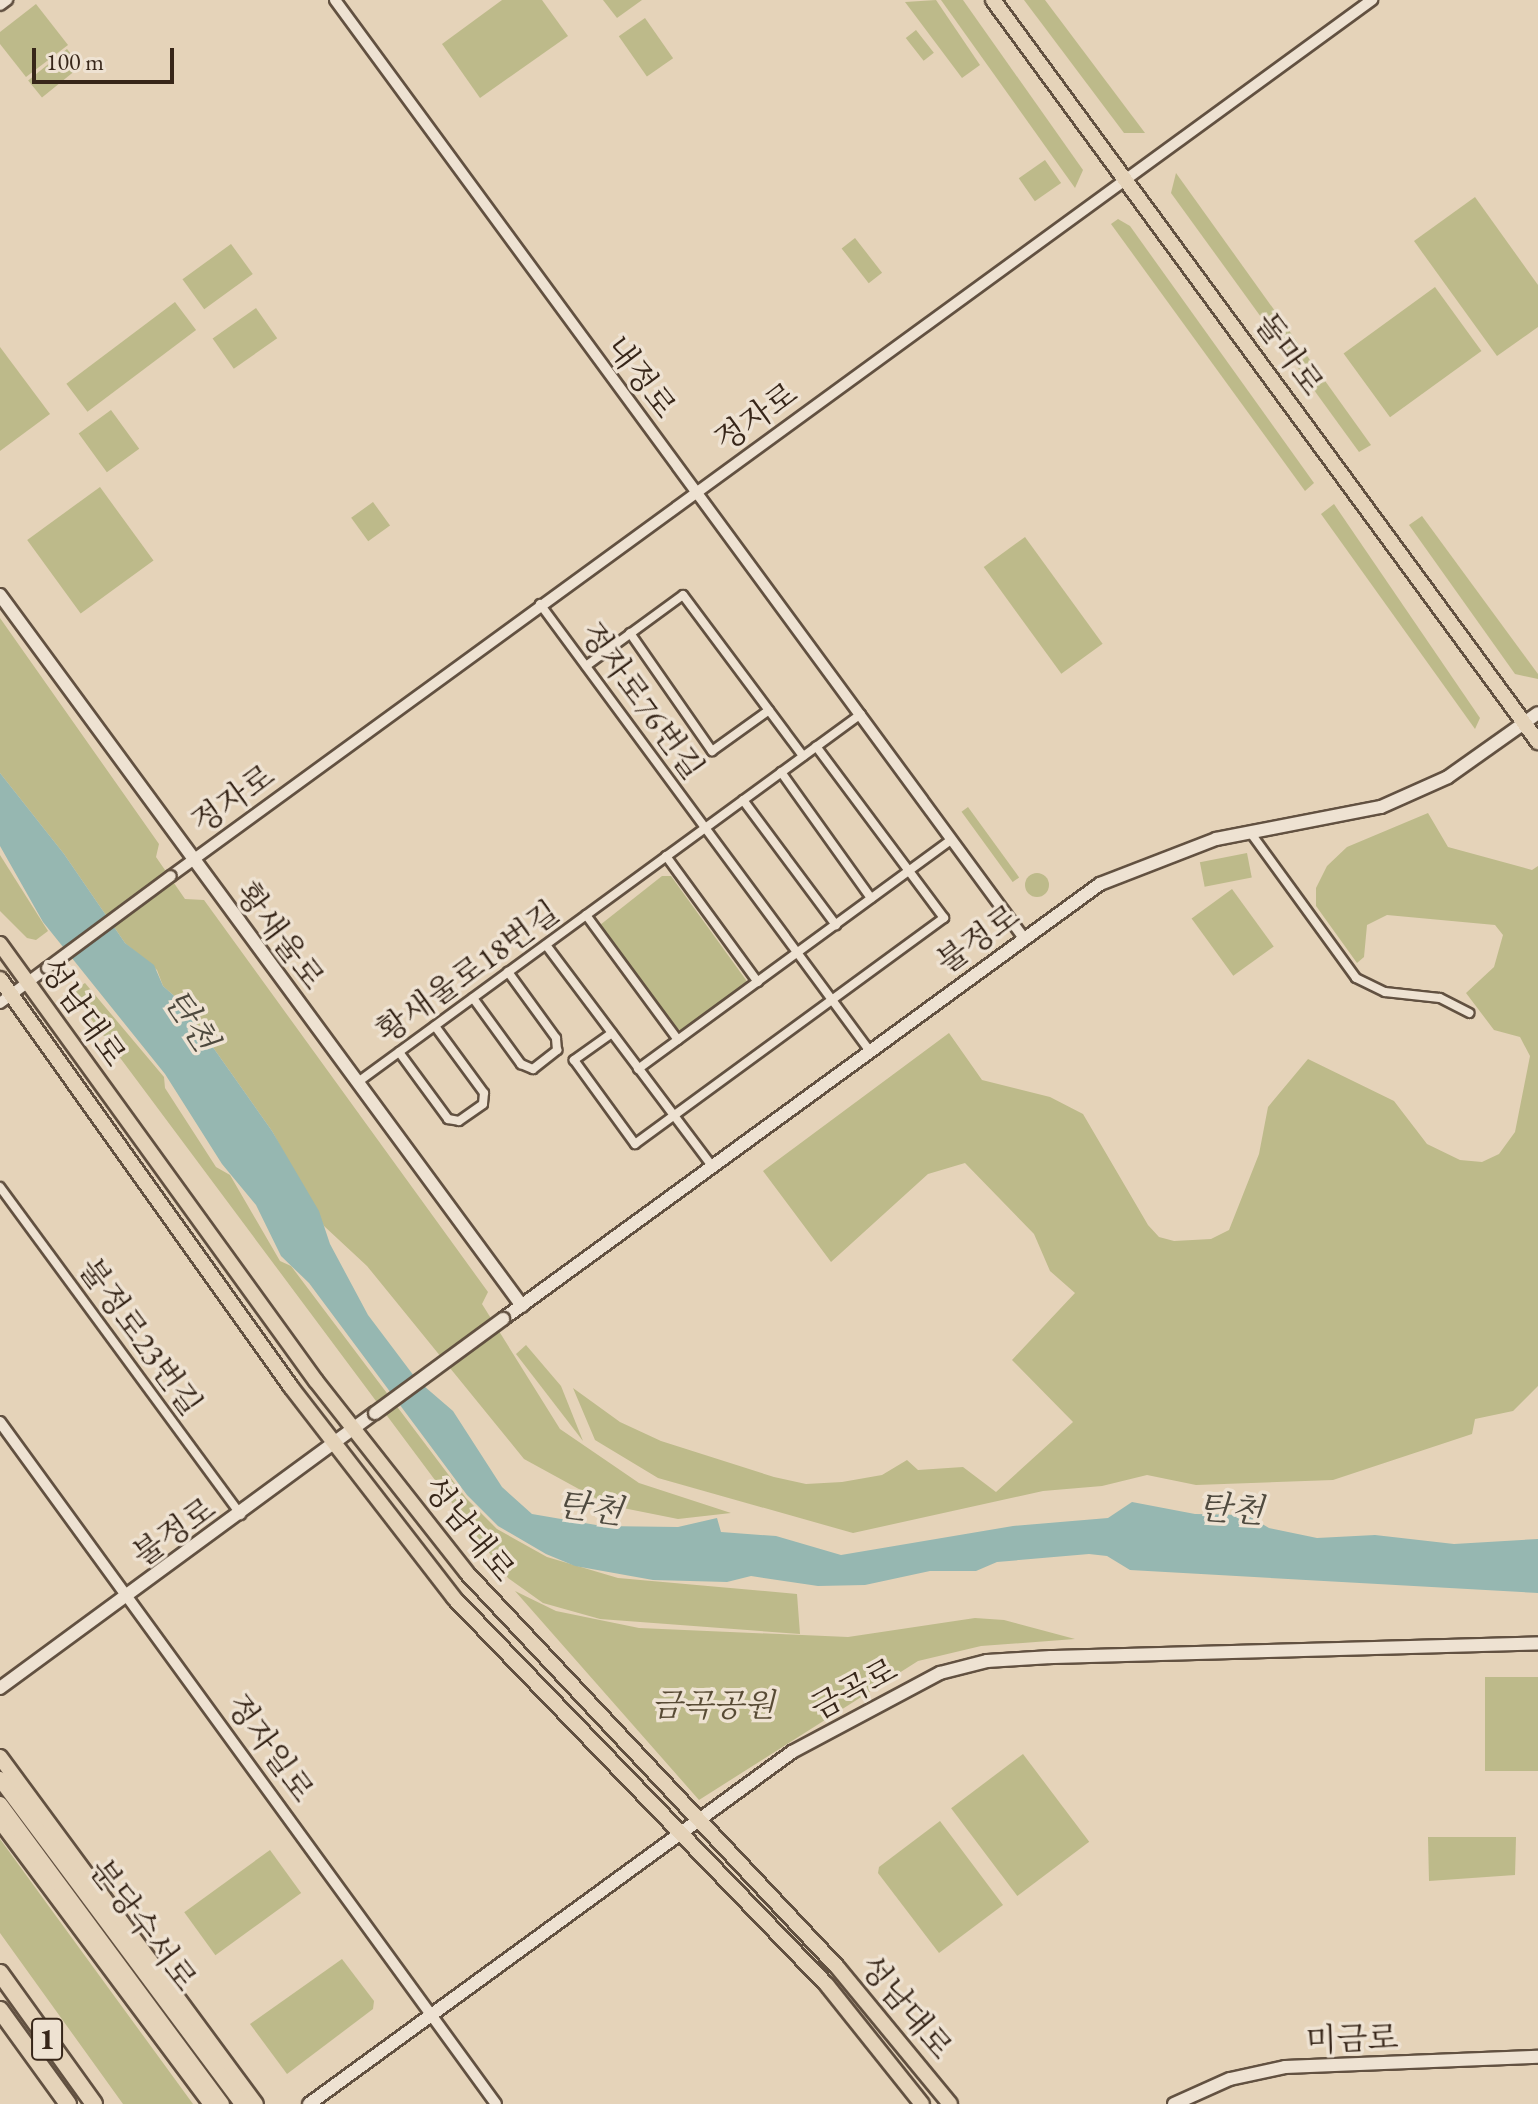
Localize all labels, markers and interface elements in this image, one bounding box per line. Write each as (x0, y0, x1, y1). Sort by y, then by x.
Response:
scale bar (36, 32, 178, 82)
text: 100 m (46, 46, 104, 77)
street label: 돌마로 (1246, 305, 1332, 403)
street label: 내정로 (598, 328, 684, 426)
street label: 정자로 (707, 374, 805, 460)
street label: 정자로76번길 (572, 615, 712, 787)
street label: 정자로 (184, 756, 282, 842)
street label: 황새울로 (227, 875, 333, 997)
street label: 황새울로18번길 (369, 893, 567, 1051)
street label: 불정로 (929, 896, 1027, 982)
street label: 성남대로 (32, 950, 134, 1074)
water label: 탄천 (156, 981, 226, 1059)
street label: 불정로23번길 (70, 1251, 210, 1423)
street label: 성남대로 (415, 1469, 523, 1589)
water label: 탄천 (555, 1483, 625, 1533)
water label: 탄천 (1197, 1486, 1265, 1532)
street label: 불정로 (125, 1489, 223, 1575)
street label: 금곡로 (804, 1650, 904, 1728)
park label: 금곡공원 (651, 1686, 775, 1724)
street label: 정자일로 (218, 1687, 322, 1809)
street label: 분당수서로 (81, 1852, 205, 1998)
street label: 성남대로 (852, 1947, 960, 2067)
road number: 1 (31, 2013, 63, 2065)
street label: 미금로 (1305, 2018, 1399, 2060)

